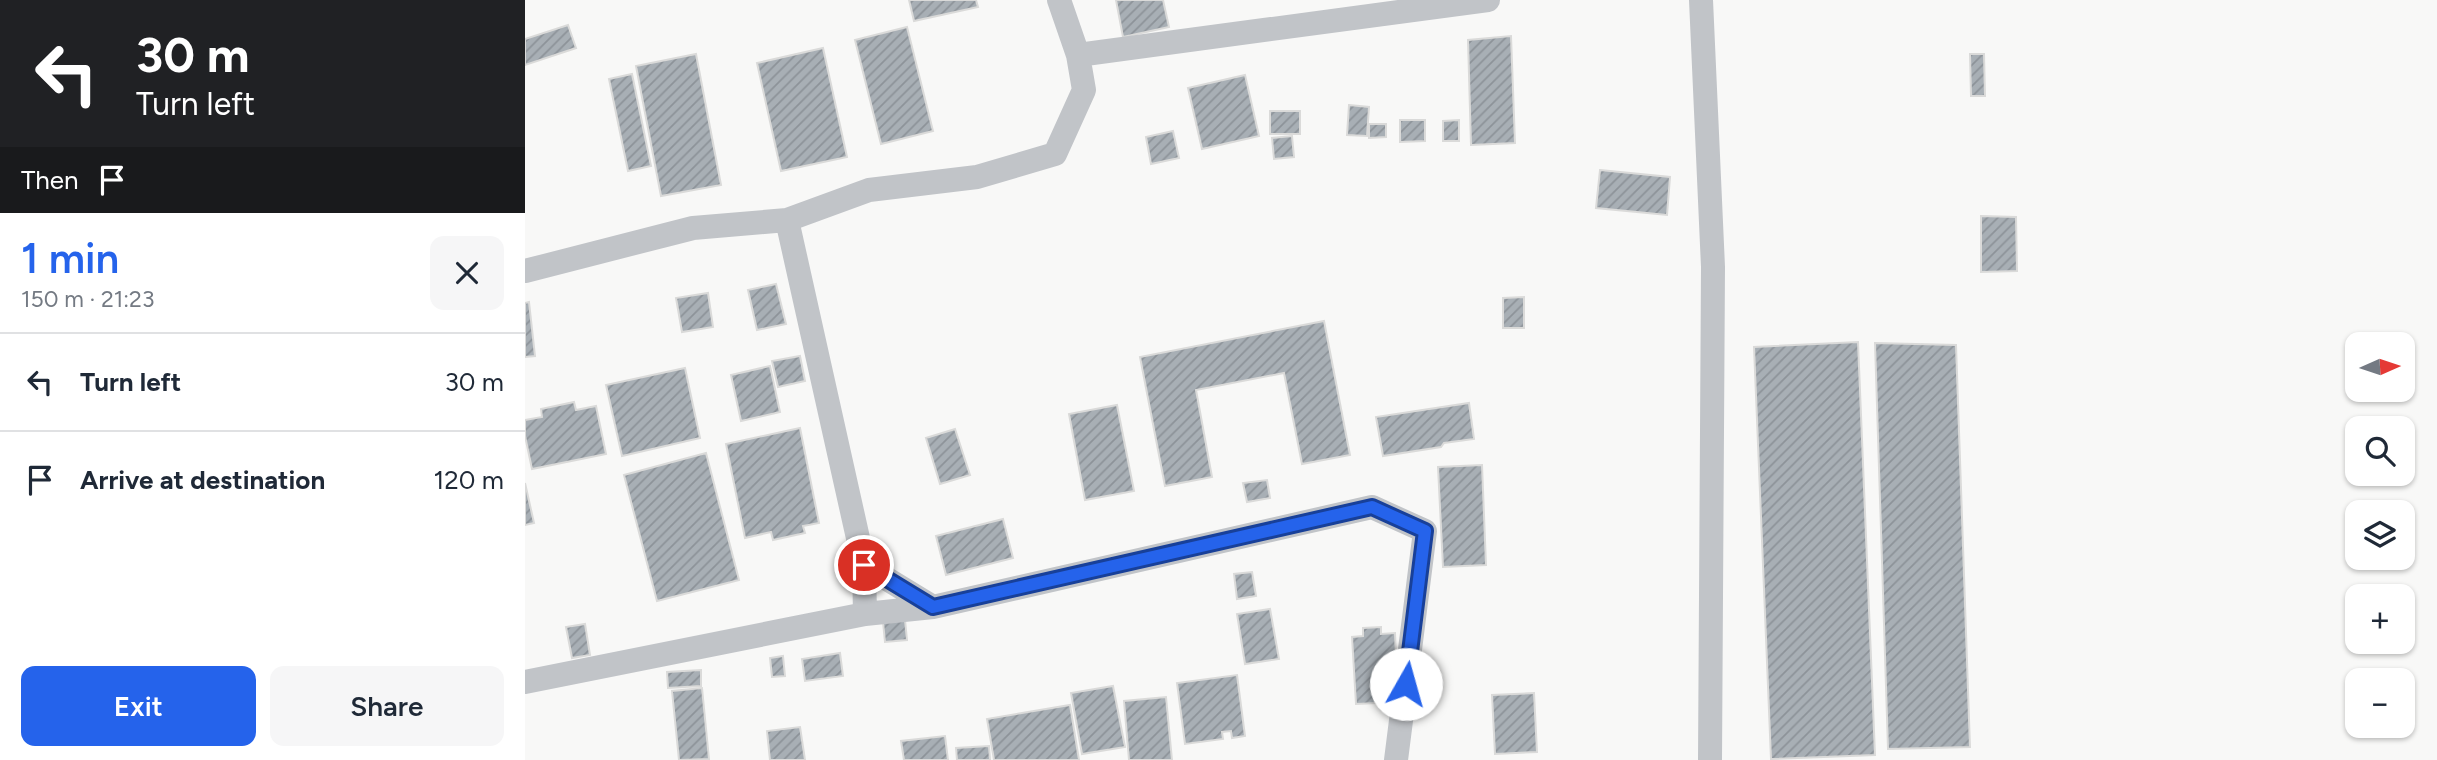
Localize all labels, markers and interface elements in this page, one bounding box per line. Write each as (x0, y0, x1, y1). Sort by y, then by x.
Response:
text: 30 m (136, 25, 249, 84)
icon: left (21, 28, 112, 119)
text: Turn left (136, 85, 255, 123)
icon: arrive (93, 161, 131, 199)
text: Then (21, 164, 79, 196)
text: 1 min (21, 233, 119, 284)
button: close (430, 236, 504, 310)
text: 150 m · 21:23 (21, 285, 154, 313)
north arrow (2345, 332, 2415, 402)
map controls (2345, 332, 2415, 738)
icon: left (21, 363, 59, 401)
text: Turn left (80, 366, 181, 398)
text: 30 m (445, 366, 504, 398)
button: search (2345, 416, 2415, 486)
icon: arrive (21, 461, 59, 499)
text: Arrive at destination (80, 464, 325, 496)
text: 120 m (434, 464, 504, 496)
button: layers (2345, 500, 2415, 570)
pin (834, 535, 894, 595)
icon: arrive (845, 546, 883, 584)
button: + (2345, 584, 2415, 654)
position arrow (1369, 647, 1443, 721)
button: Exit (21, 666, 256, 746)
button: Share (270, 666, 504, 746)
button: − (2345, 668, 2415, 738)

